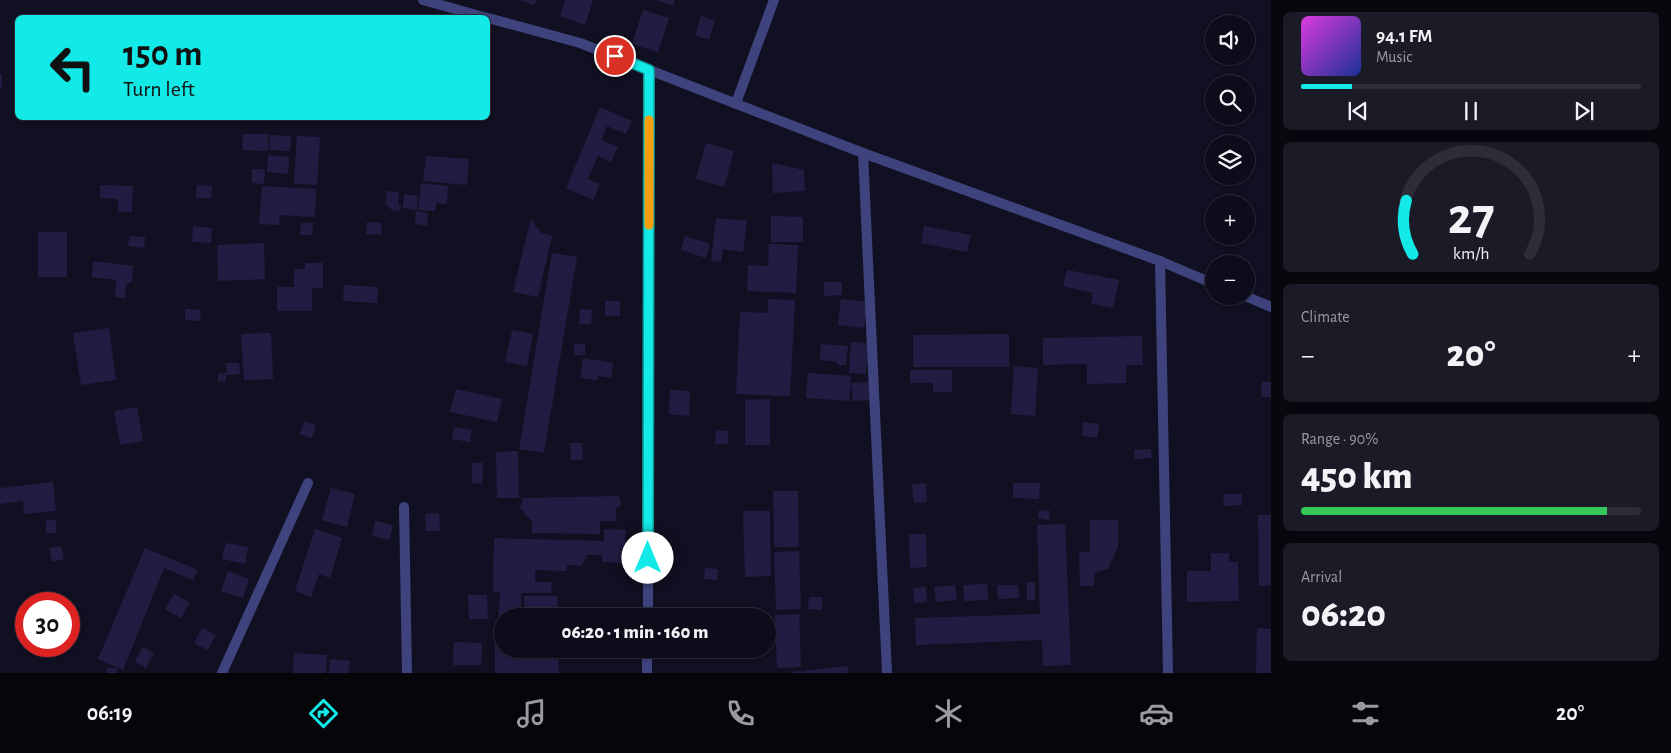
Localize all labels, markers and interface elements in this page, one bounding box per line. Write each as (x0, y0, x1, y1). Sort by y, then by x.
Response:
map controls (1205, 15, 1255, 305)
button: sound (1205, 15, 1255, 65)
text: 94.1 FM (1376, 27, 1432, 46)
icon: left (40, 35, 105, 100)
pin (594, 35, 636, 77)
text: 150 m (123, 37, 203, 72)
icon: arrive (601, 42, 629, 70)
text: Music (1376, 49, 1412, 65)
button: search (1205, 75, 1255, 125)
text: Turn left (123, 78, 195, 100)
icon: previous (1344, 97, 1372, 125)
icon: pause (1457, 97, 1485, 125)
icon: next (1570, 97, 1598, 125)
button: layers (1205, 135, 1255, 185)
text: 27 (1448, 191, 1494, 243)
button: + (1205, 195, 1255, 245)
text: km/h (1453, 245, 1489, 263)
button: − (1205, 255, 1255, 305)
text: Climate (1301, 309, 1350, 325)
text: 20° (1447, 336, 1495, 374)
text: − (1301, 342, 1314, 370)
text: + (1628, 342, 1641, 370)
text: Range · 90% (1301, 431, 1378, 447)
text: 450 km (1301, 458, 1413, 496)
position arrow (621, 531, 673, 583)
text: Arrival (1301, 569, 1342, 585)
speed limit sign: 30 (15, 592, 80, 657)
text: 06:20 (1301, 596, 1386, 634)
text: 06:20 · 1 min · 160 m (562, 623, 708, 642)
icon: directions (306, 696, 341, 731)
icon: music (514, 696, 549, 731)
icon: phone (723, 696, 758, 731)
icon: climate (931, 696, 966, 731)
icon: car (1139, 696, 1174, 731)
icon: filters (1348, 696, 1383, 731)
text: 06:19 (87, 702, 132, 724)
text: 20° (1556, 702, 1584, 724)

